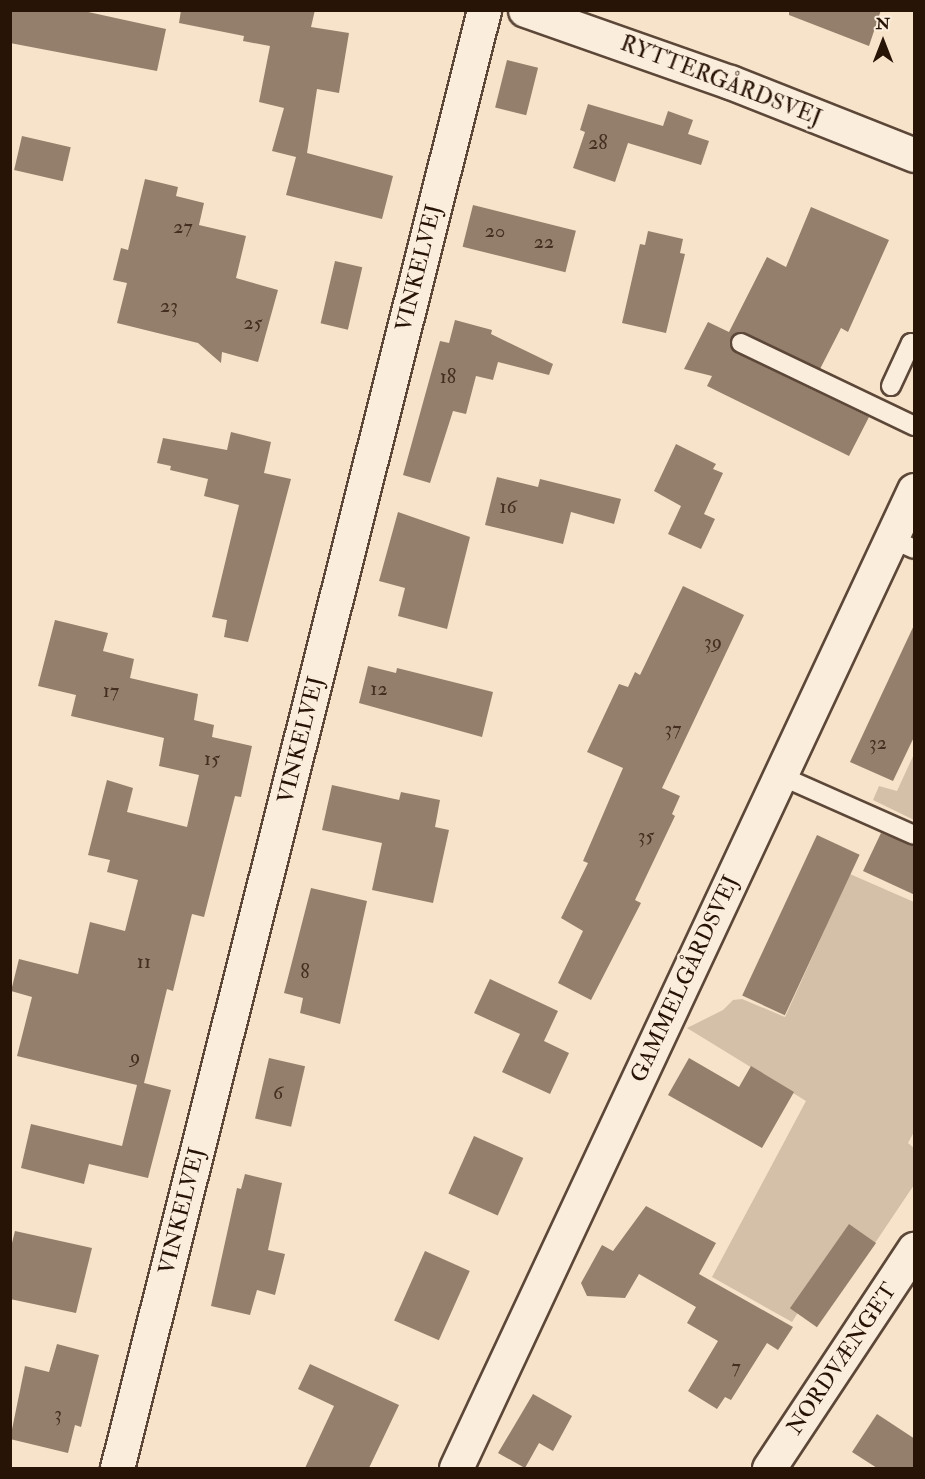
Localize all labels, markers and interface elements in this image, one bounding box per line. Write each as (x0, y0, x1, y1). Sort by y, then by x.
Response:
north arrow (853, 12, 913, 72)
text: N (876, 14, 890, 34)
street label: RYTTERGÅRDSVEJ (617, 30, 825, 132)
house number: 28 (588, 130, 608, 154)
street label: VINKELVEJ (390, 202, 448, 334)
house number: 27 (173, 214, 193, 238)
house number: 20 (485, 218, 505, 242)
house number: 22 (534, 229, 554, 253)
house number: 23 (160, 293, 178, 317)
house number: 25 (244, 310, 262, 334)
house number: 18 (440, 364, 456, 388)
house number: 16 (499, 494, 517, 518)
house number: 39 (704, 629, 722, 653)
street label: VINKELVEJ (272, 674, 330, 806)
house number: 12 (370, 676, 388, 700)
house number: 17 (103, 678, 119, 702)
house number: 37 (665, 716, 681, 740)
house number: 32 (869, 730, 887, 754)
house number: 15 (204, 746, 220, 770)
house number: 35 (638, 823, 654, 847)
street label: GAMMELGÅRDSVEJ (625, 871, 745, 1087)
house number: 11 (137, 949, 151, 973)
house number: 8 (300, 959, 310, 983)
house number: 9 (130, 1044, 140, 1068)
house number: 6 (273, 1080, 283, 1104)
street label: VINKELVEJ (153, 1145, 211, 1277)
street label: NORDVÆNGET (781, 1278, 903, 1440)
house number: 7 (731, 1354, 741, 1378)
house number: 3 (54, 1401, 62, 1425)

